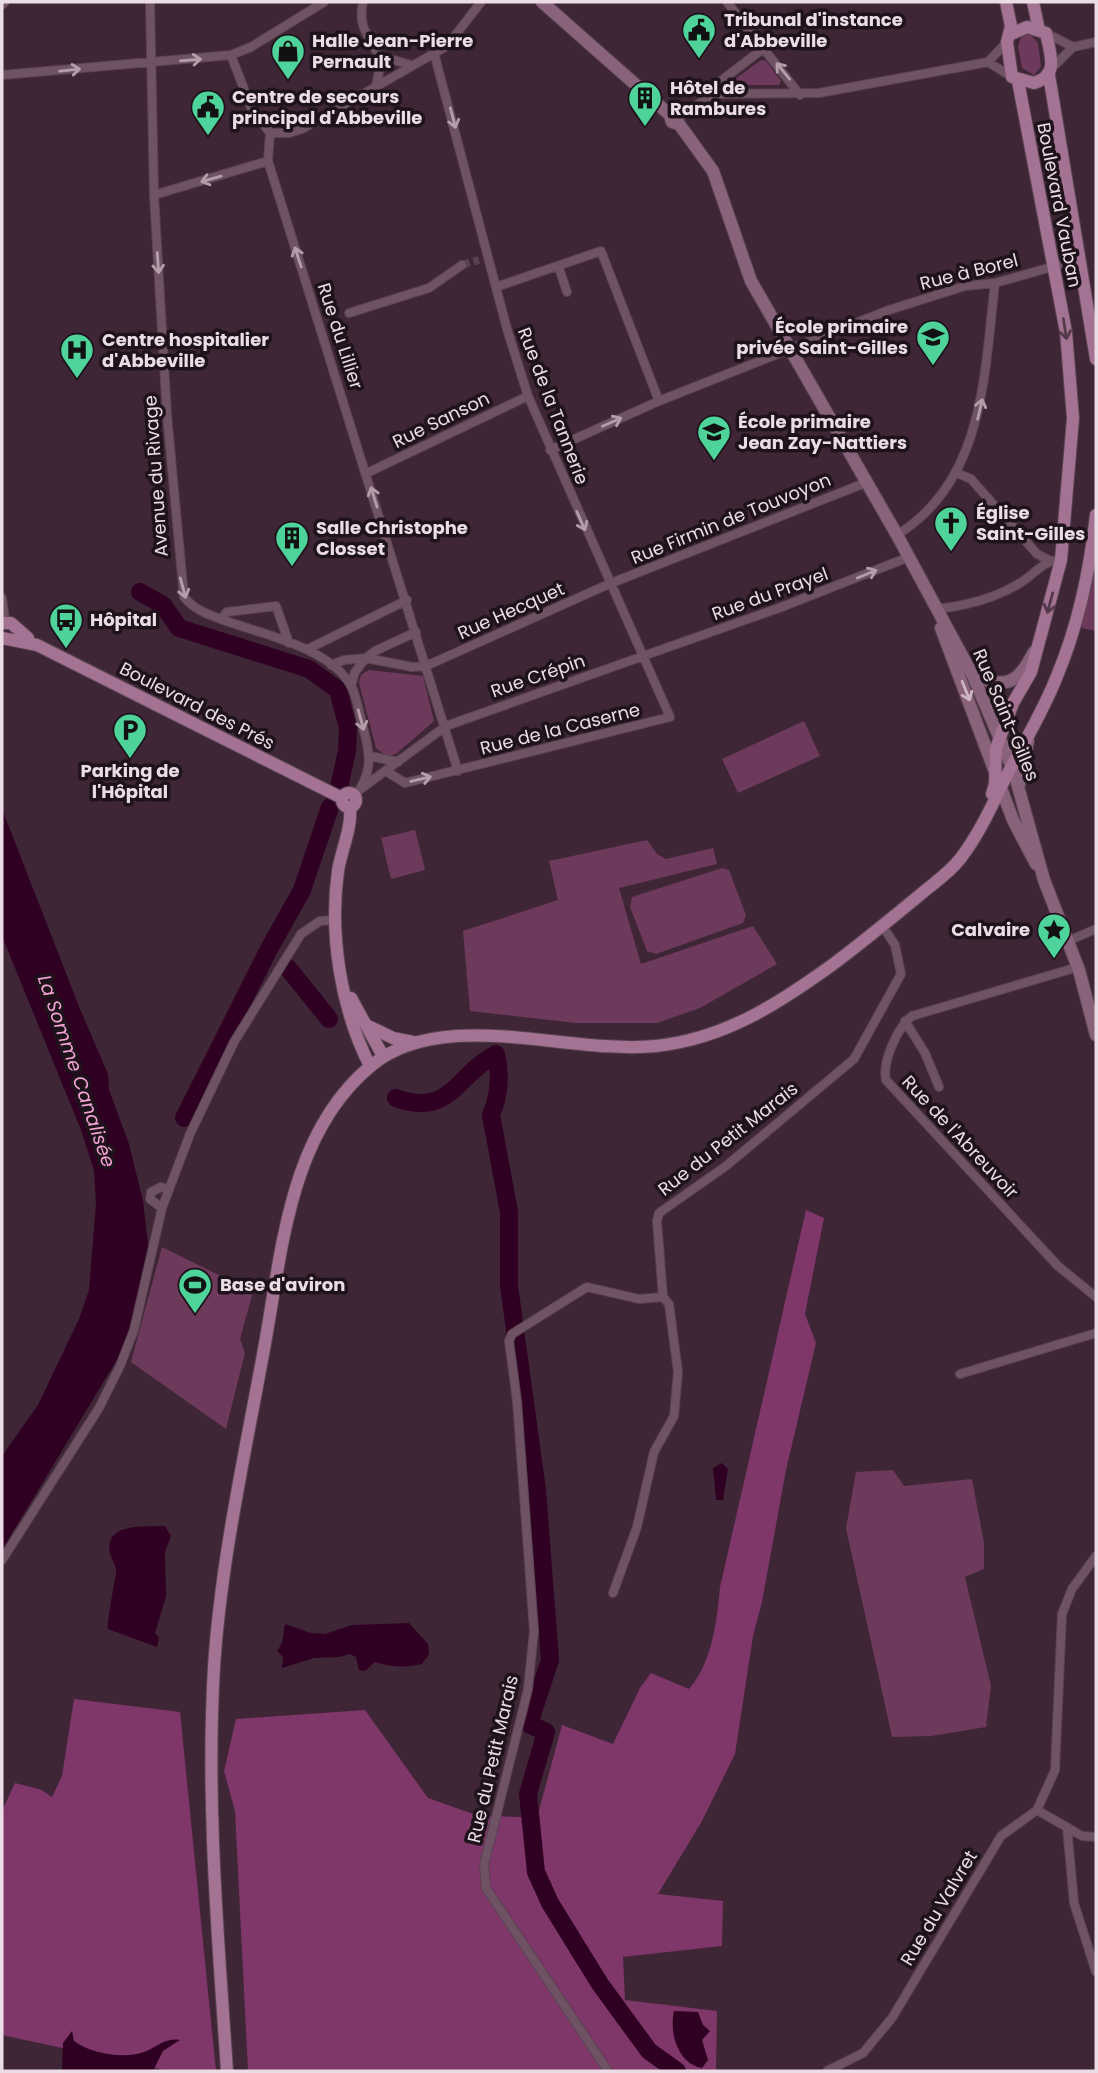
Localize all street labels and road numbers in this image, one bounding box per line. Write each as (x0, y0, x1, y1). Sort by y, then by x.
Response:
street label: Boulevard Vauban (1031, 120, 1088, 289)
street label: Rue à Borel (917, 247, 1021, 296)
street label: Rue du Lillier (312, 280, 369, 392)
street label: Rue de la Tannerie (512, 324, 595, 488)
street label: Rue Sanson (388, 385, 494, 454)
street label: Avenue du Rivage (137, 394, 174, 558)
street label: Rue Firmin de Touvoyon (627, 467, 835, 570)
street label: Rue du Prayel (708, 561, 831, 626)
street label: Rue Hecquet (453, 576, 568, 645)
street label: Rue Saint-Gilles (967, 645, 1046, 785)
street label: Rue Crépin (487, 648, 588, 703)
street label: Boulevard des Prés (115, 656, 279, 755)
street label: Rue de la Caserne (477, 697, 642, 760)
street label: Rue de l'Abreuvoir (897, 1070, 1024, 1204)
street label: Rue du Petit Marais (653, 1076, 803, 1201)
street label: Rue du Petit Marais (461, 1673, 524, 1845)
street label: Rue du Valvret (894, 1845, 983, 1970)

